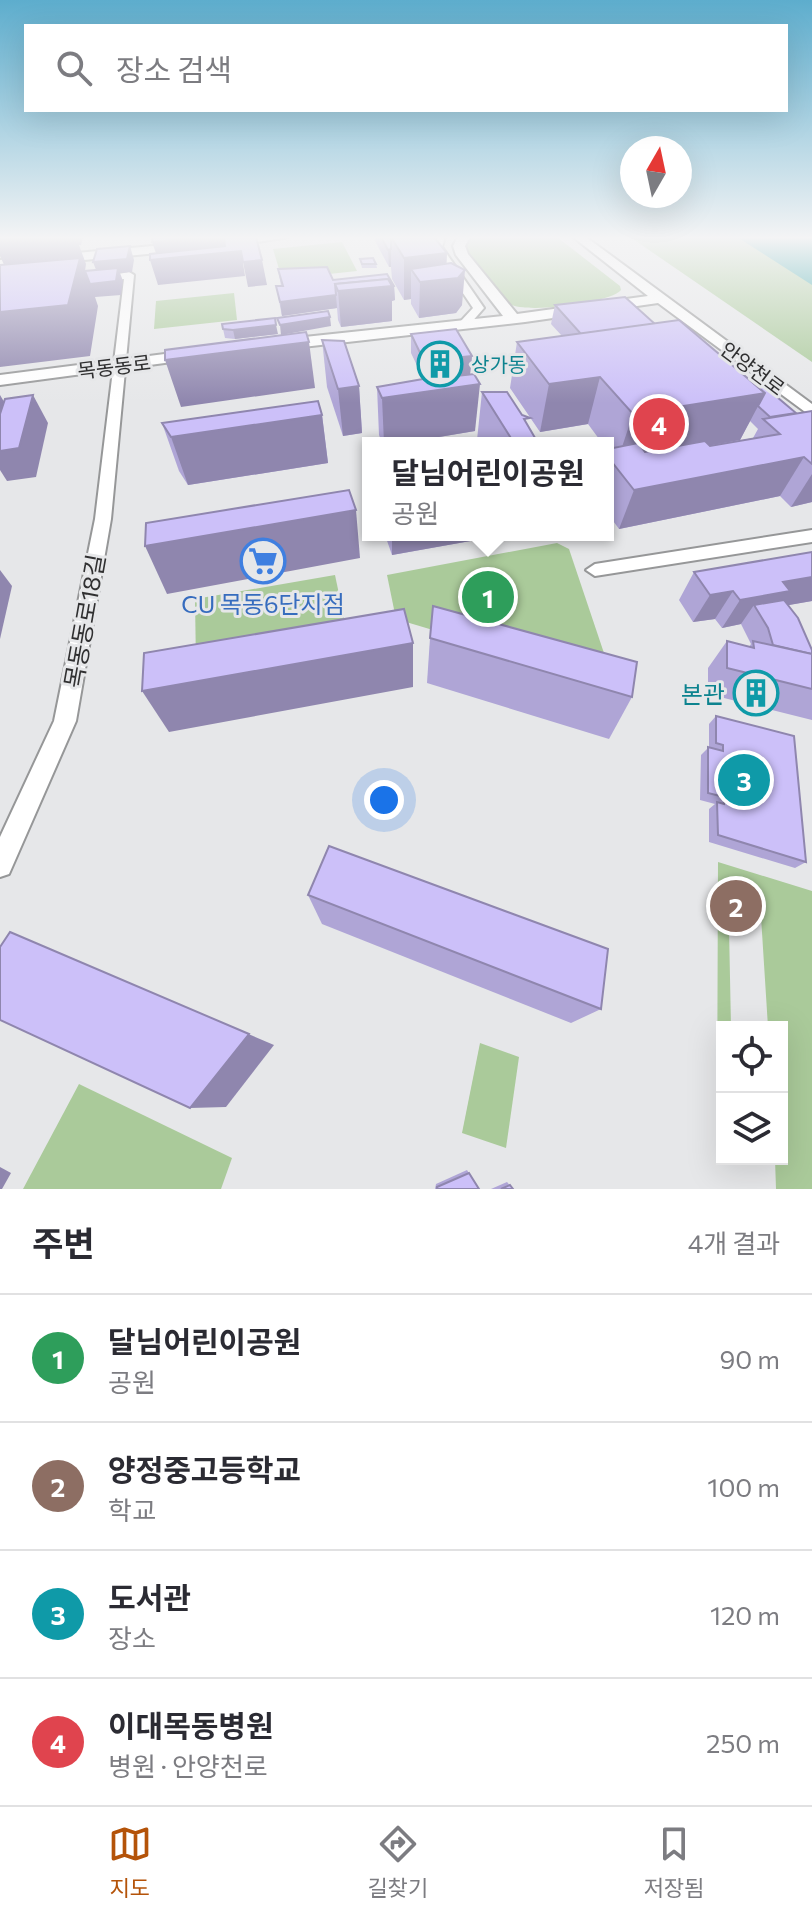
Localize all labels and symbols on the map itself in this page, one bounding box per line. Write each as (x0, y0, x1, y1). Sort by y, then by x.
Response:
north arrow (620, 136, 692, 208)
street label: 안양천로 (716, 336, 790, 400)
building icon: 상가동 (416, 340, 464, 388)
street label: 목동동로 (76, 350, 152, 382)
place label: 상가동 (471, 352, 526, 376)
pin: 4 (633, 394, 685, 454)
supermarket icon: CU 목동6단지점 (239, 537, 287, 585)
street label: 목동동로18길 (58, 552, 110, 690)
pin: 1 (462, 567, 514, 627)
place label: CU 목동6단지점 (181, 589, 345, 618)
building icon: 본관 (732, 669, 780, 717)
place label: 본관 (681, 679, 725, 708)
pin: 3 (718, 750, 770, 810)
your location (364, 780, 404, 820)
pin: 2 (710, 876, 762, 936)

